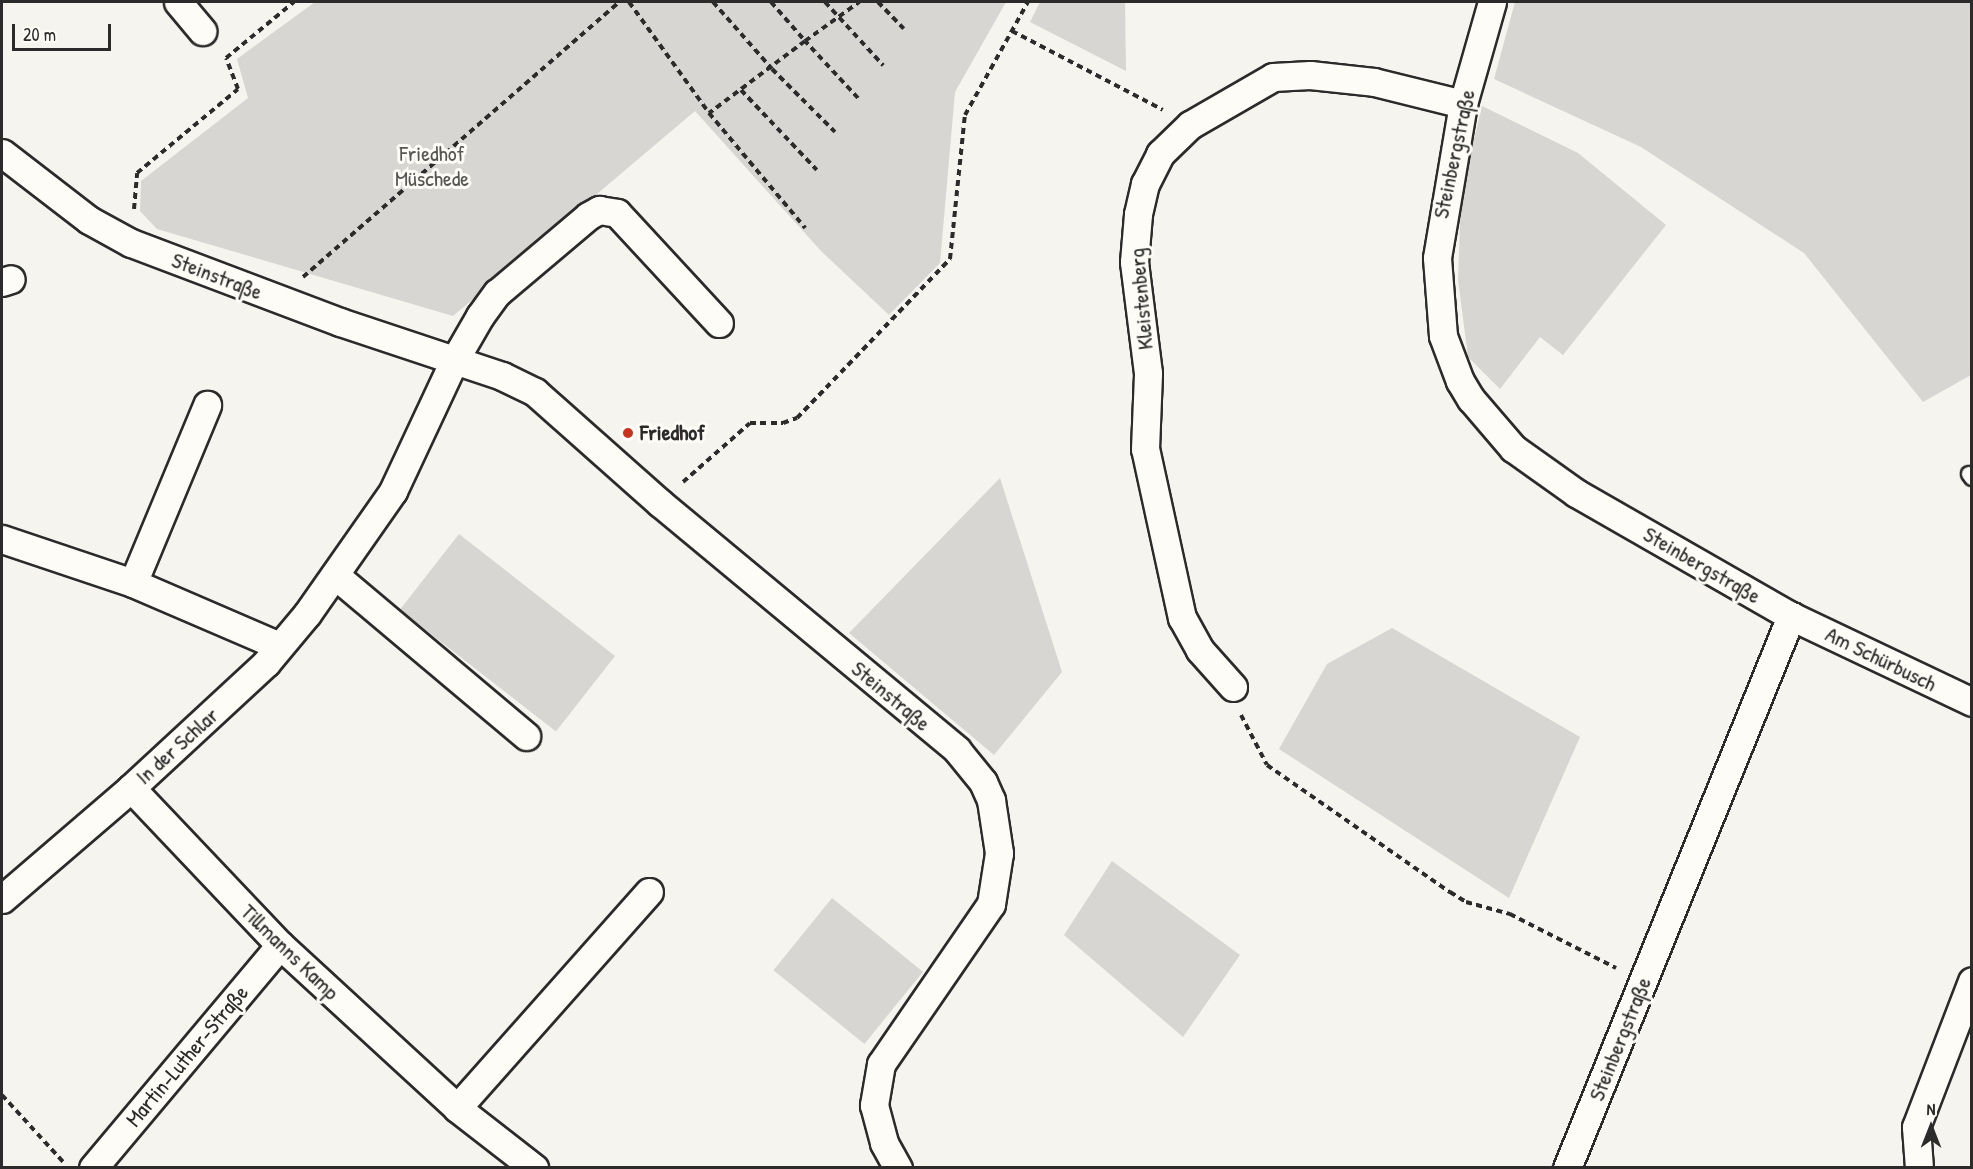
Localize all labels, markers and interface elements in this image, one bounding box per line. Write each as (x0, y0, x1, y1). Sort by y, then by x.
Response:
scale bar (15, 12, 114, 50)
text: 20 m (23, 22, 56, 47)
street label: Steinbergstraße (1427, 87, 1481, 221)
park label: Friedhof Müschede (395, 140, 469, 192)
street label: Steinstraße (168, 247, 266, 305)
street label: Kleistenberg (1123, 247, 1159, 351)
place label: Friedhof (640, 420, 705, 446)
marker: Friedhof (621, 426, 635, 440)
street label: Steinbergstraße (1639, 521, 1765, 609)
street label: Am Schürbusch (1821, 621, 1941, 697)
street label: Steinstraße (846, 655, 936, 737)
street label: In der Schlar (130, 702, 224, 790)
street label: Tillmanns Kamp (235, 899, 345, 1005)
street label: Steinbergstraße (1583, 973, 1657, 1105)
street label: Martin-Luther-Straße (120, 980, 254, 1132)
north arrow (1901, 1097, 1961, 1157)
text: N (1927, 1098, 1935, 1120)

